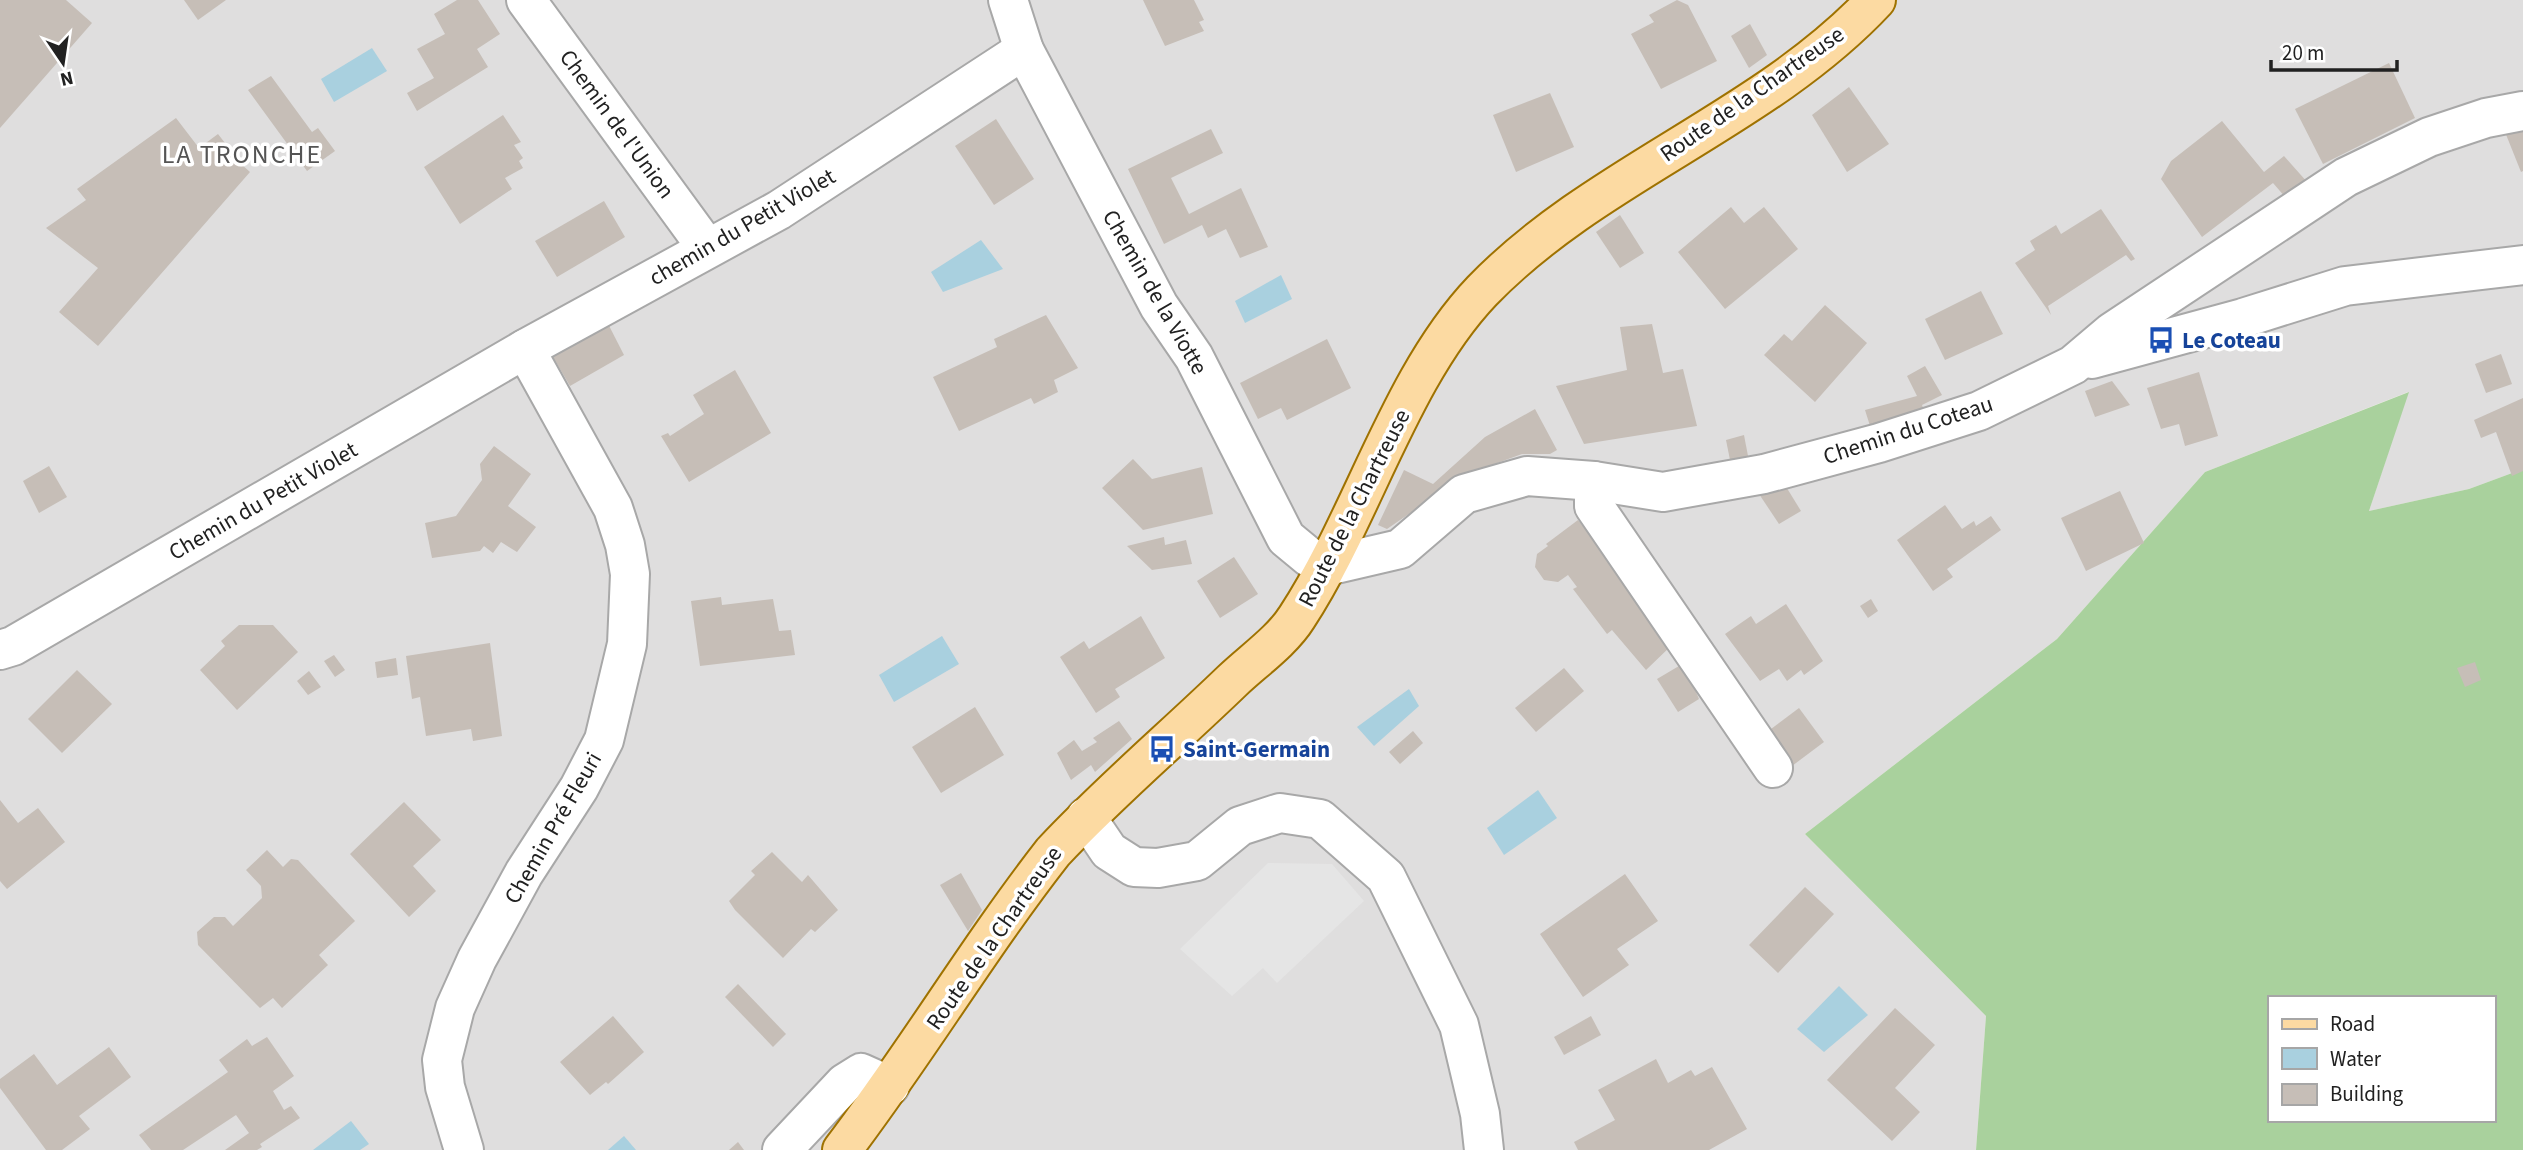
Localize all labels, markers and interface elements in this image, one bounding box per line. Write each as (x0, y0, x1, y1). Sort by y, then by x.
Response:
street label: Route de la Chartreuse (1653, 18, 1851, 170)
north arrow (28, 28, 98, 98)
scale bar (2271, 28, 2397, 72)
text: 20 m (2282, 38, 2324, 68)
street label: Chemin de l'Union (551, 43, 683, 205)
text: N (57, 64, 76, 93)
district label: LA TRONCHE (162, 136, 322, 173)
street label: chemin du Petit Violet (643, 160, 842, 294)
street label: Chemin de la Viotte (1094, 203, 1216, 381)
place label: Le Coteau (2182, 324, 2281, 357)
bus stop icon: Le Coteau (2146, 325, 2176, 355)
street label: Chemin du Coteau (1819, 387, 1997, 473)
street label: Route de la Chartreuse (1290, 403, 1418, 613)
street label: Chemin du Petit Violet (162, 433, 364, 569)
place label: Saint-Germain (1183, 733, 1330, 766)
bus stop icon: Saint-Germain (1147, 734, 1177, 764)
street label: Chemin Pré Fleuri (496, 746, 610, 910)
street label: Route de la Chartreuse (918, 839, 1070, 1037)
legend (2268, 996, 2495, 1122)
text: Road (2330, 1009, 2375, 1039)
text: Water (2330, 1044, 2382, 1074)
text: Building (2330, 1079, 2404, 1109)

